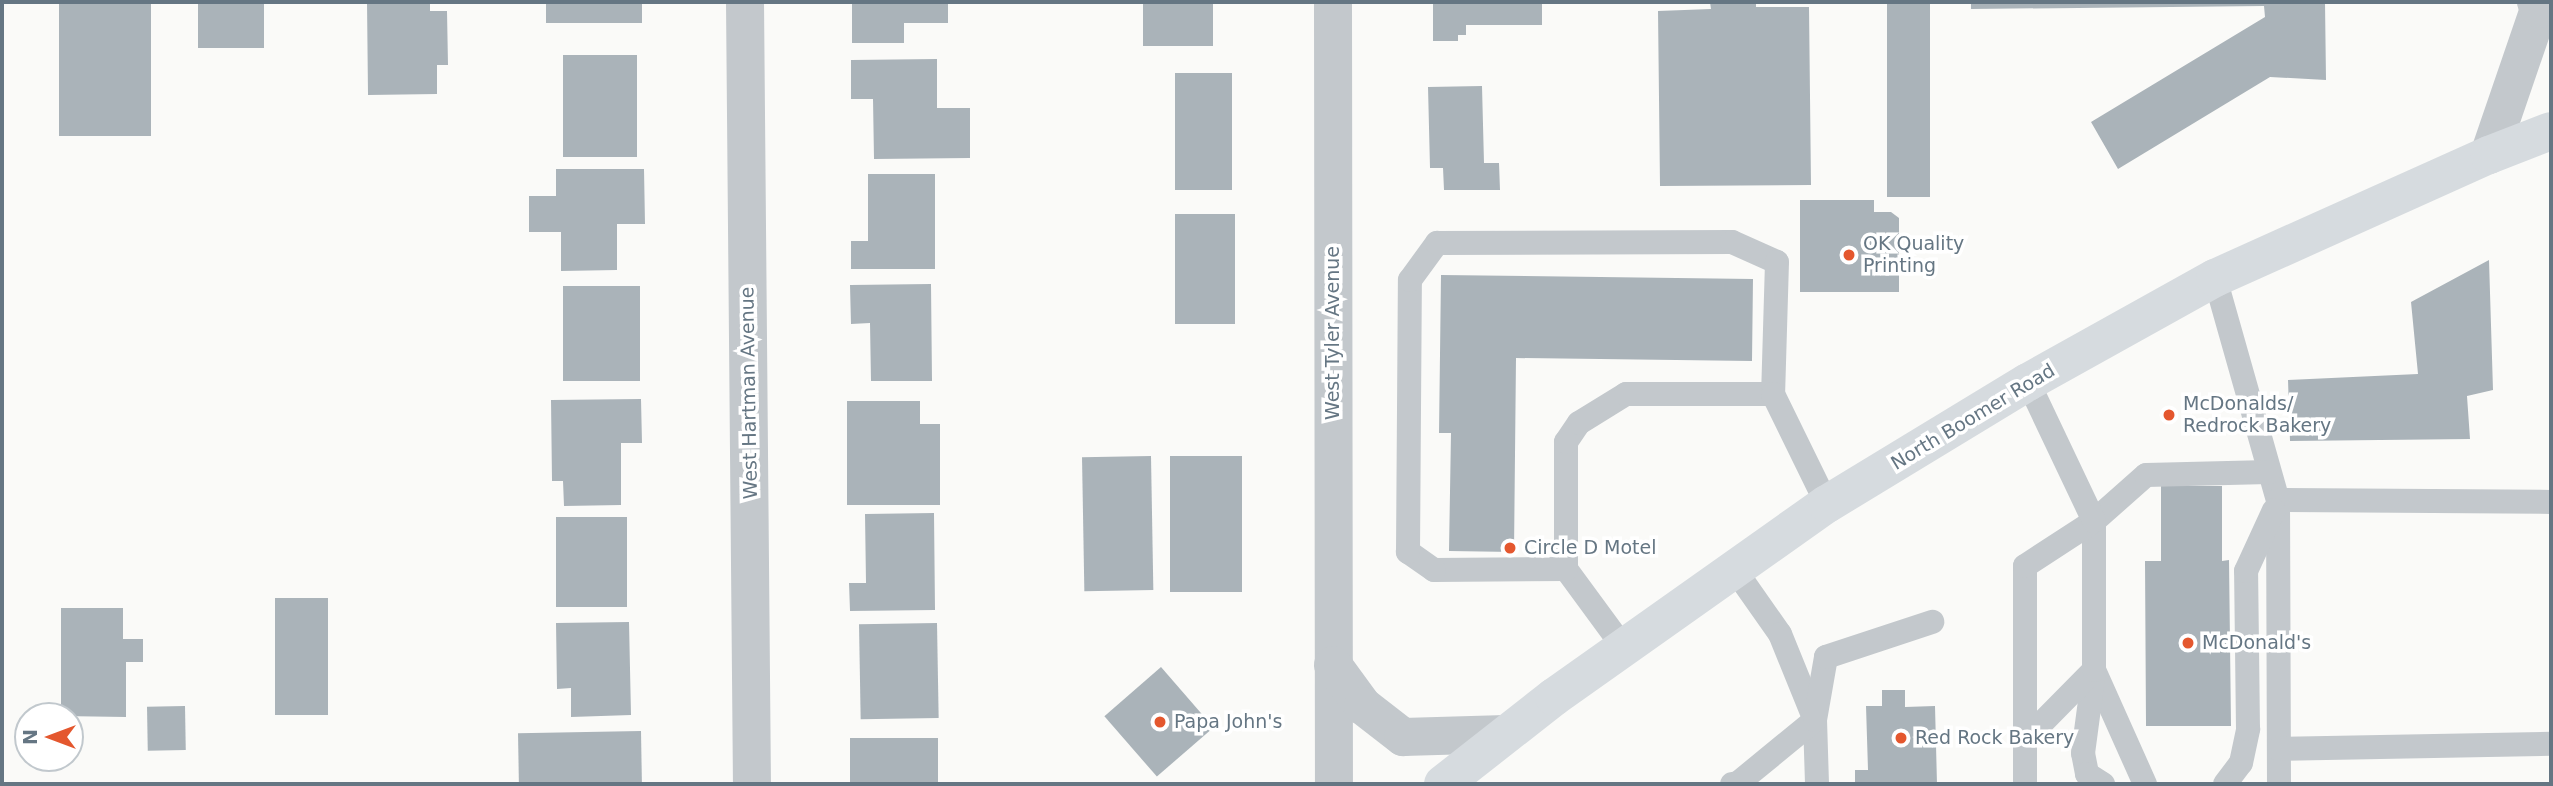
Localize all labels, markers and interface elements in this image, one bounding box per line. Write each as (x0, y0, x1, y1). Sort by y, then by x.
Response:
place label: OK Quality Printing (1863, 233, 1964, 277)
street label: West Tyler Avenue (1322, 246, 1344, 420)
marker: OK Quality Printing (1841, 247, 1857, 263)
street label: West Hartman Avenue (736, 286, 762, 500)
street label: North Boomer Road (1887, 359, 2059, 475)
place label: McDonalds/ Redrock Bakery (2183, 393, 2331, 437)
marker: McDonalds/ Redrock Bakery (2161, 407, 2177, 423)
place label: Circle D Motel (1524, 537, 1656, 559)
marker: Circle D Motel (1502, 540, 1518, 556)
place label: McDonald's (2202, 632, 2311, 654)
marker: McDonald's (2180, 635, 2196, 651)
north arrow (14, 702, 84, 772)
place label: Papa John's (1174, 711, 1282, 733)
marker: Papa John's (1152, 714, 1168, 730)
place label: Red Rock Bakery (1915, 727, 2074, 749)
text: N (19, 729, 41, 745)
marker: Red Rock Bakery (1893, 730, 1909, 746)

